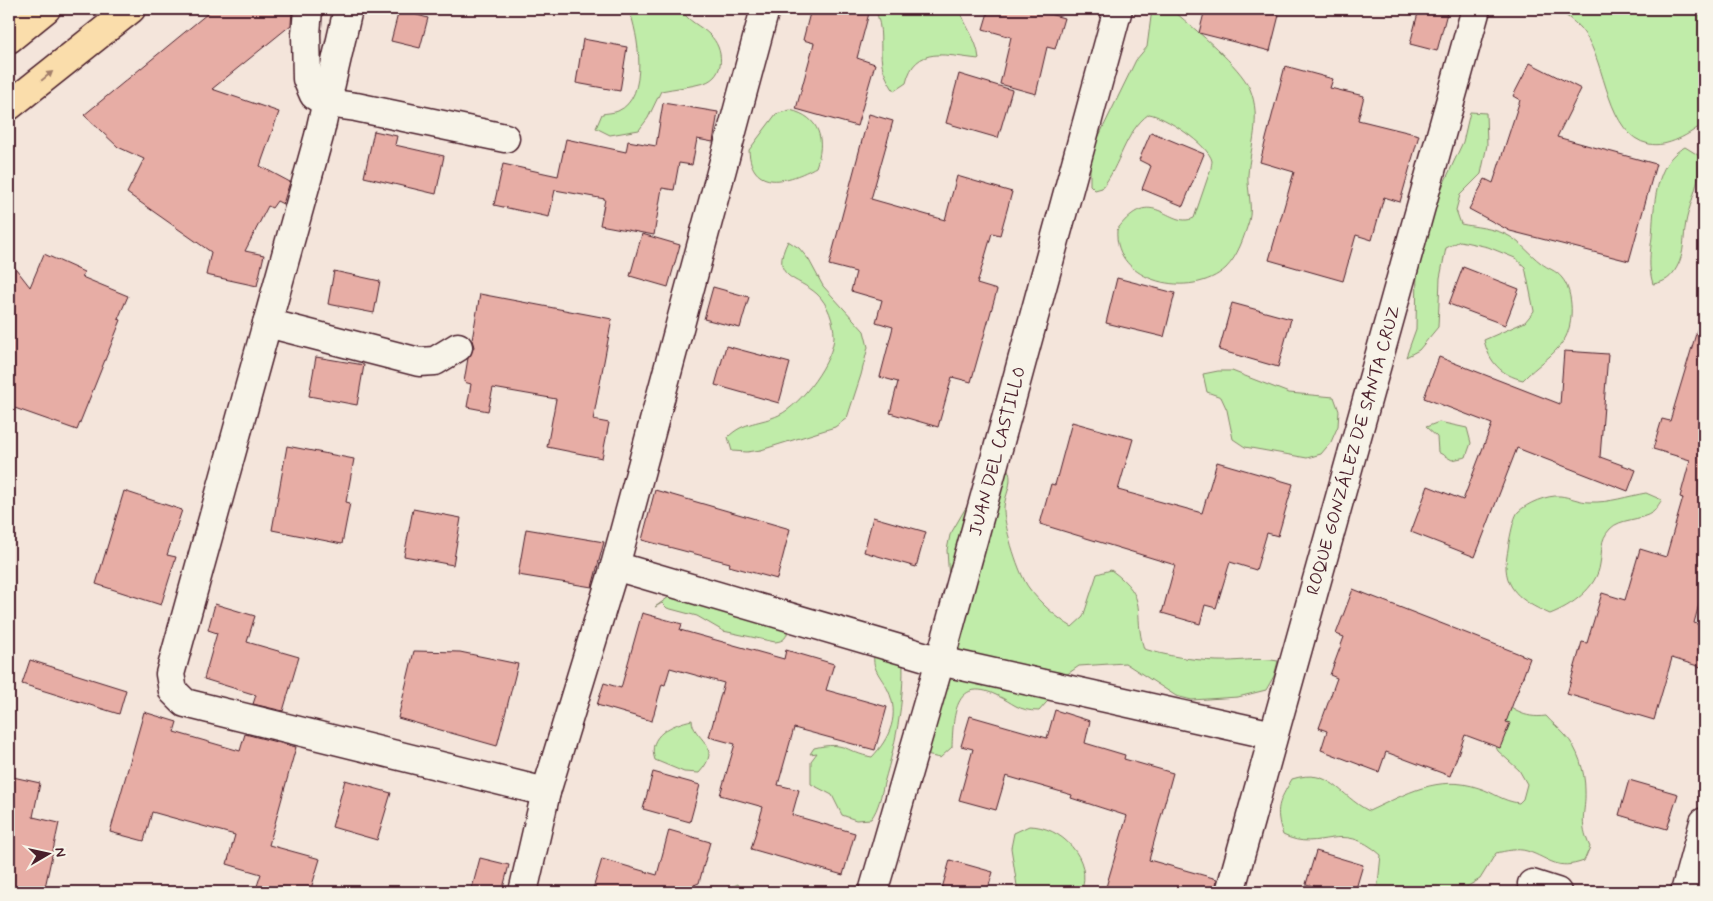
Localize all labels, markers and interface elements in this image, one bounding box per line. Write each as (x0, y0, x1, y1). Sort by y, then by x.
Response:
one-way arrow (40, 70, 53, 81)
street label: ROQUE GONZÁLEZ DE SANTA CRUZ (1301, 303, 1407, 598)
street label: JUAN DEL CASTILLO (964, 364, 1032, 539)
north arrow (22, 828, 72, 878)
text: N (50, 846, 69, 858)

